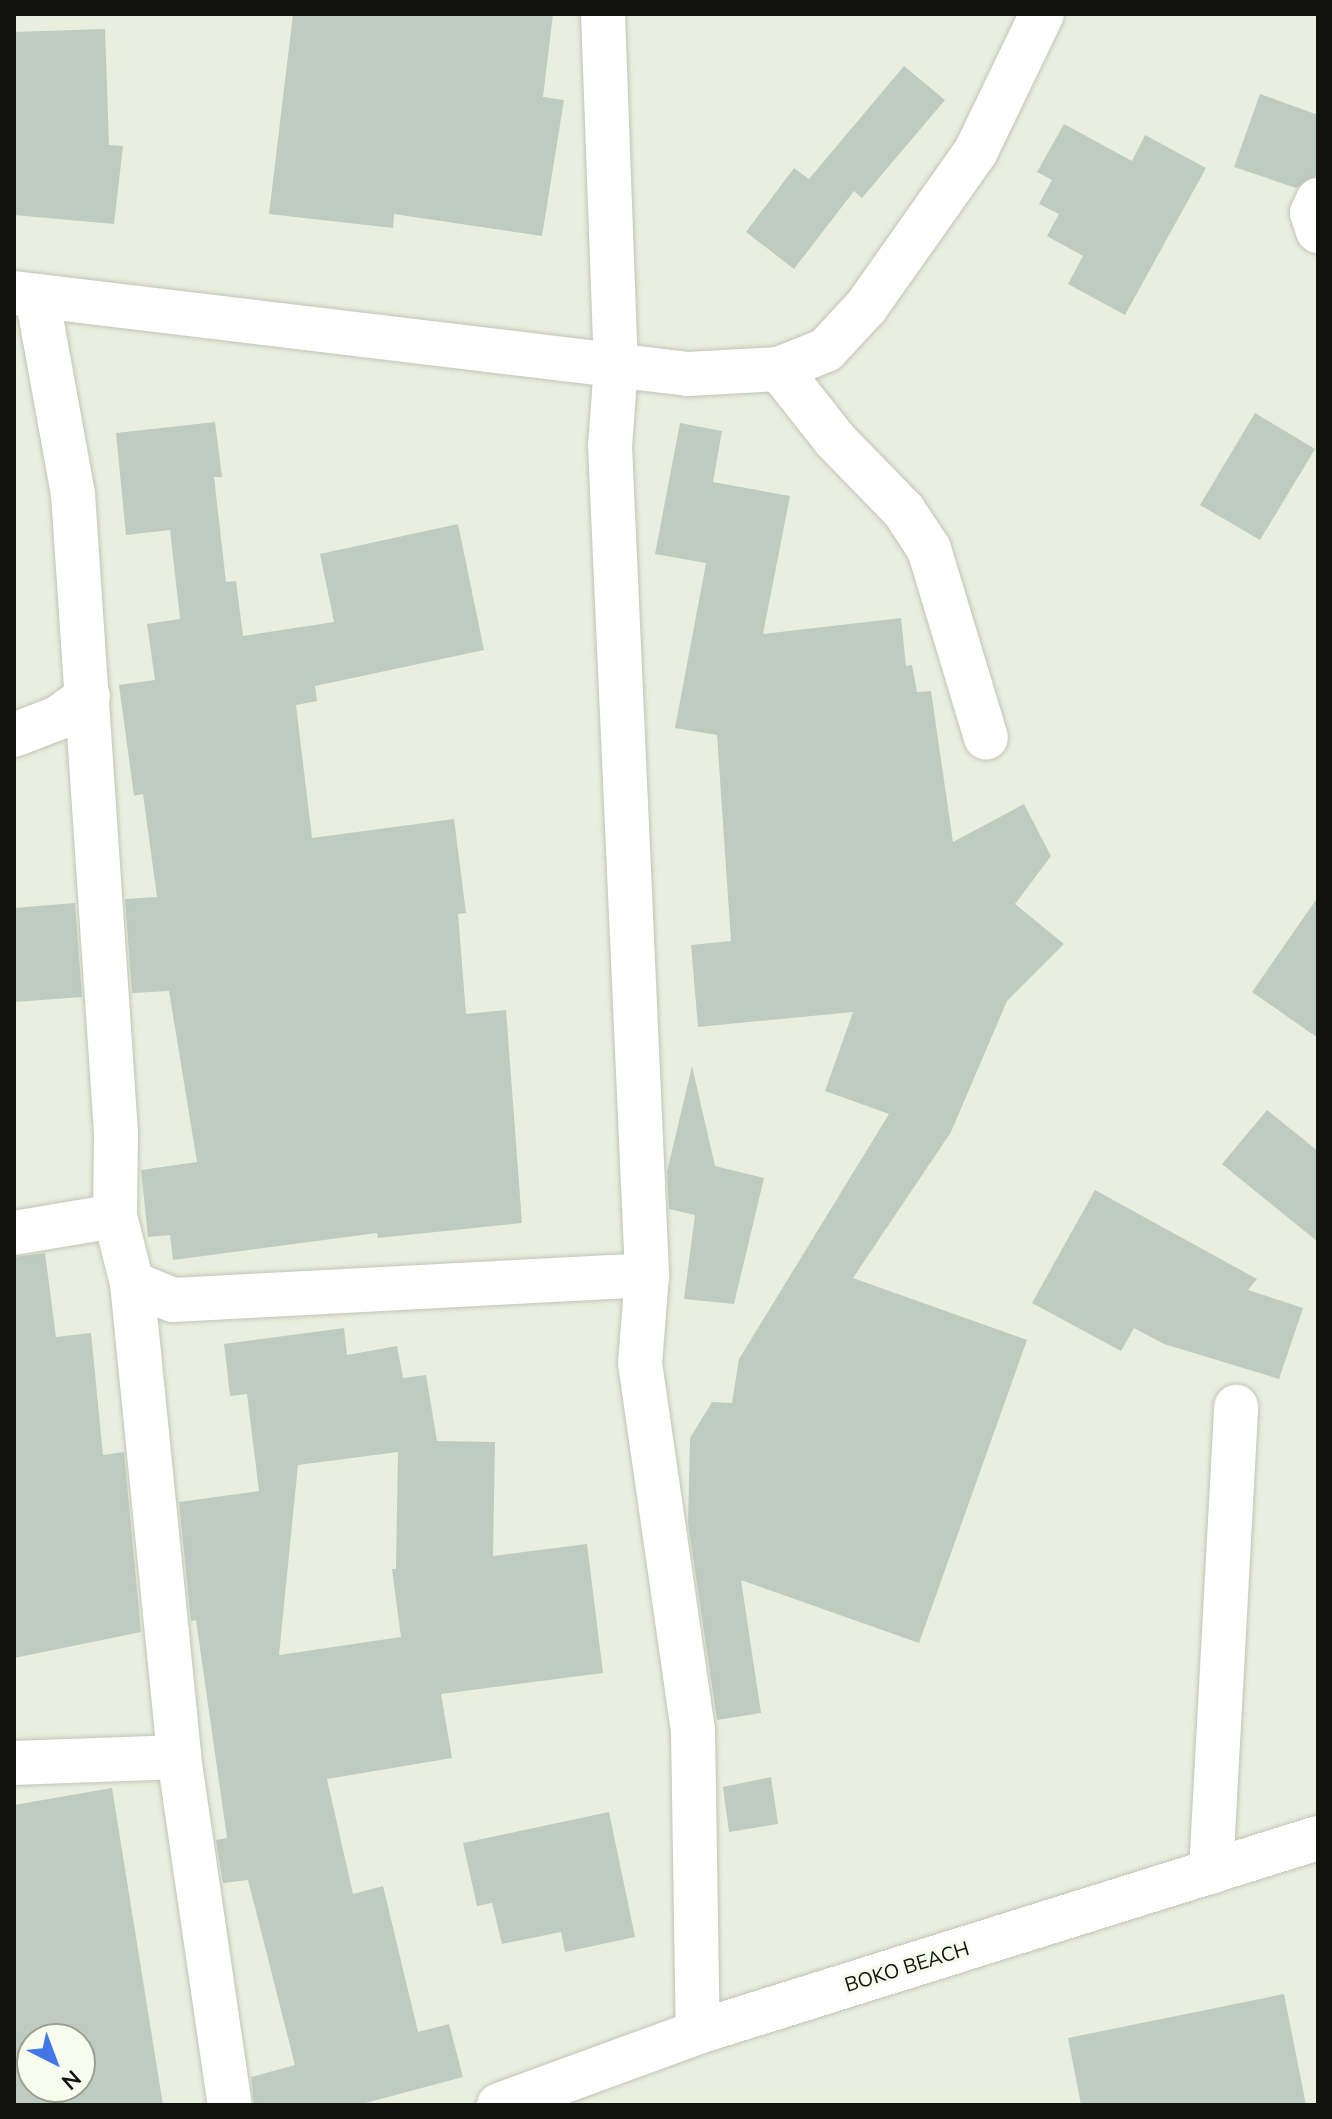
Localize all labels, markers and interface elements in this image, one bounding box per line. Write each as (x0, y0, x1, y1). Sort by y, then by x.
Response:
street label: BOKO BEACH (842, 1937, 972, 1997)
north arrow (16, 2023, 96, 2103)
text: N (55, 2063, 87, 2096)

